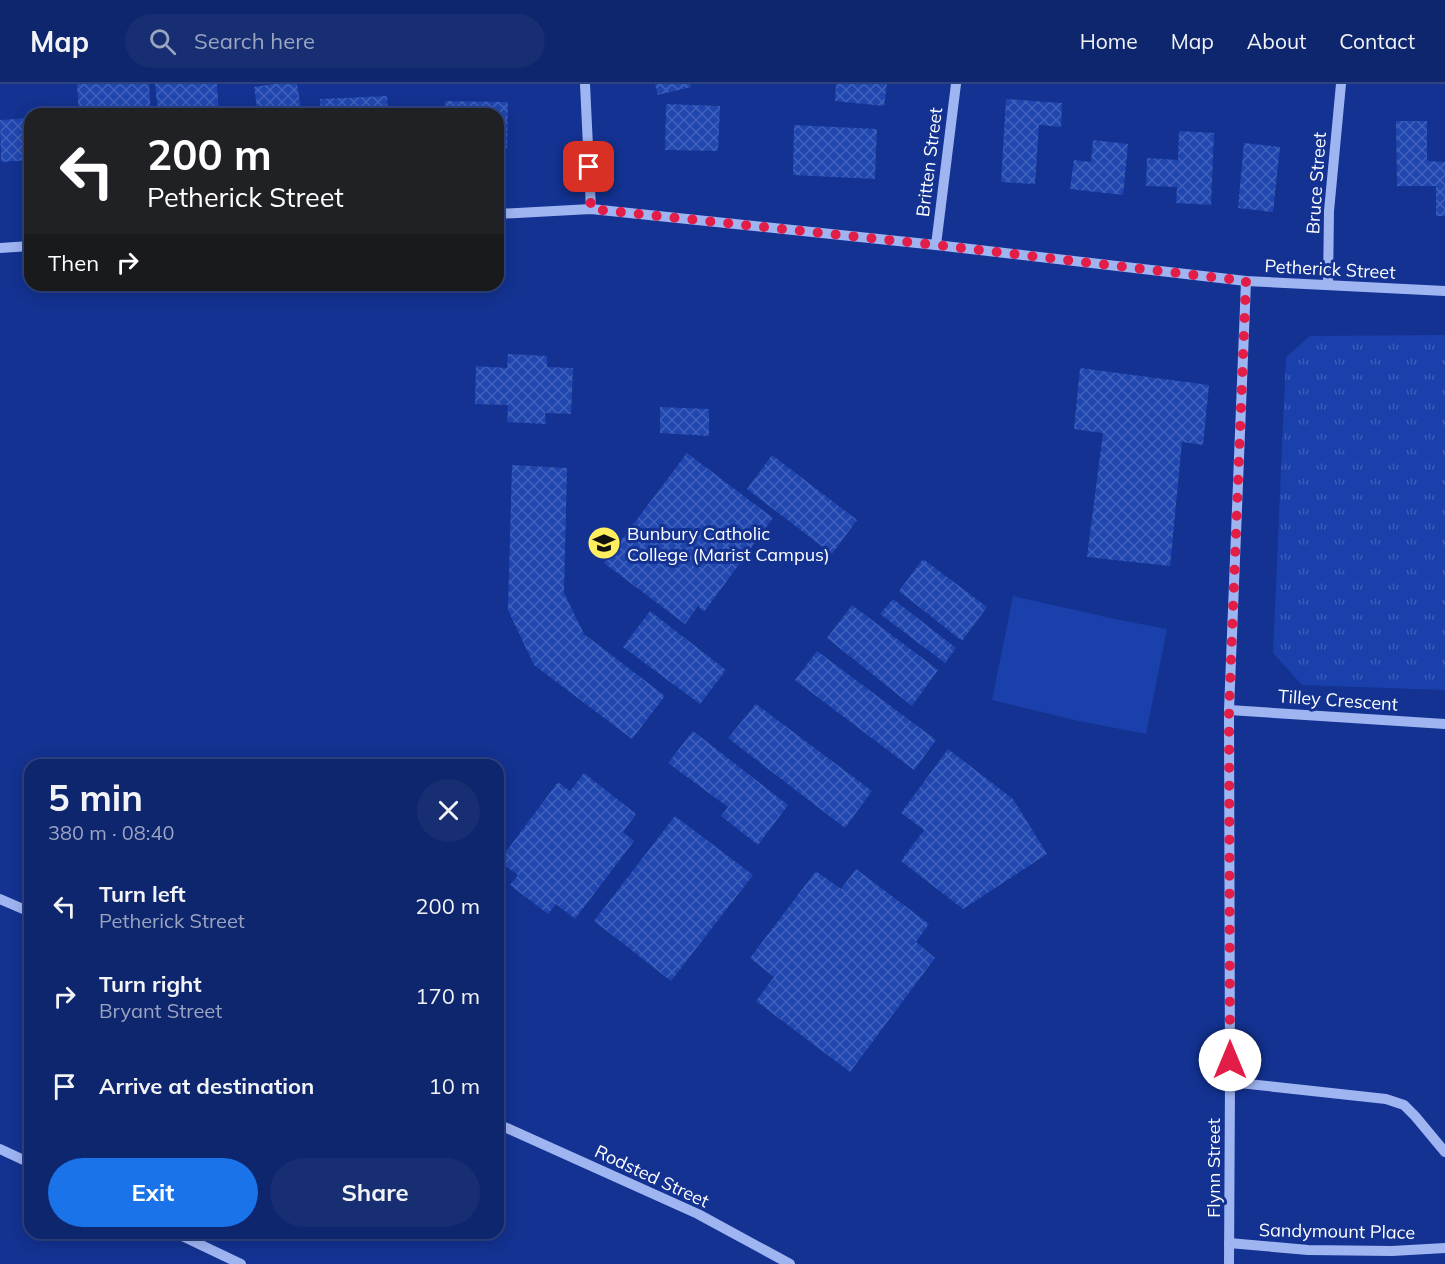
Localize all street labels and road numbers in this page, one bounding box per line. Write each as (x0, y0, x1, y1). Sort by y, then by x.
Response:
street label: Britten Street (911, 106, 947, 218)
street label: Bruce Street (1301, 131, 1331, 235)
street label: Petherick Street (1264, 254, 1396, 284)
street label: Tilley Crescent (1277, 684, 1399, 716)
street label: Flynn Street (1202, 1118, 1225, 1218)
street label: Rodsted Street (591, 1139, 713, 1213)
street label: Sandymount Place (1259, 1218, 1415, 1244)

